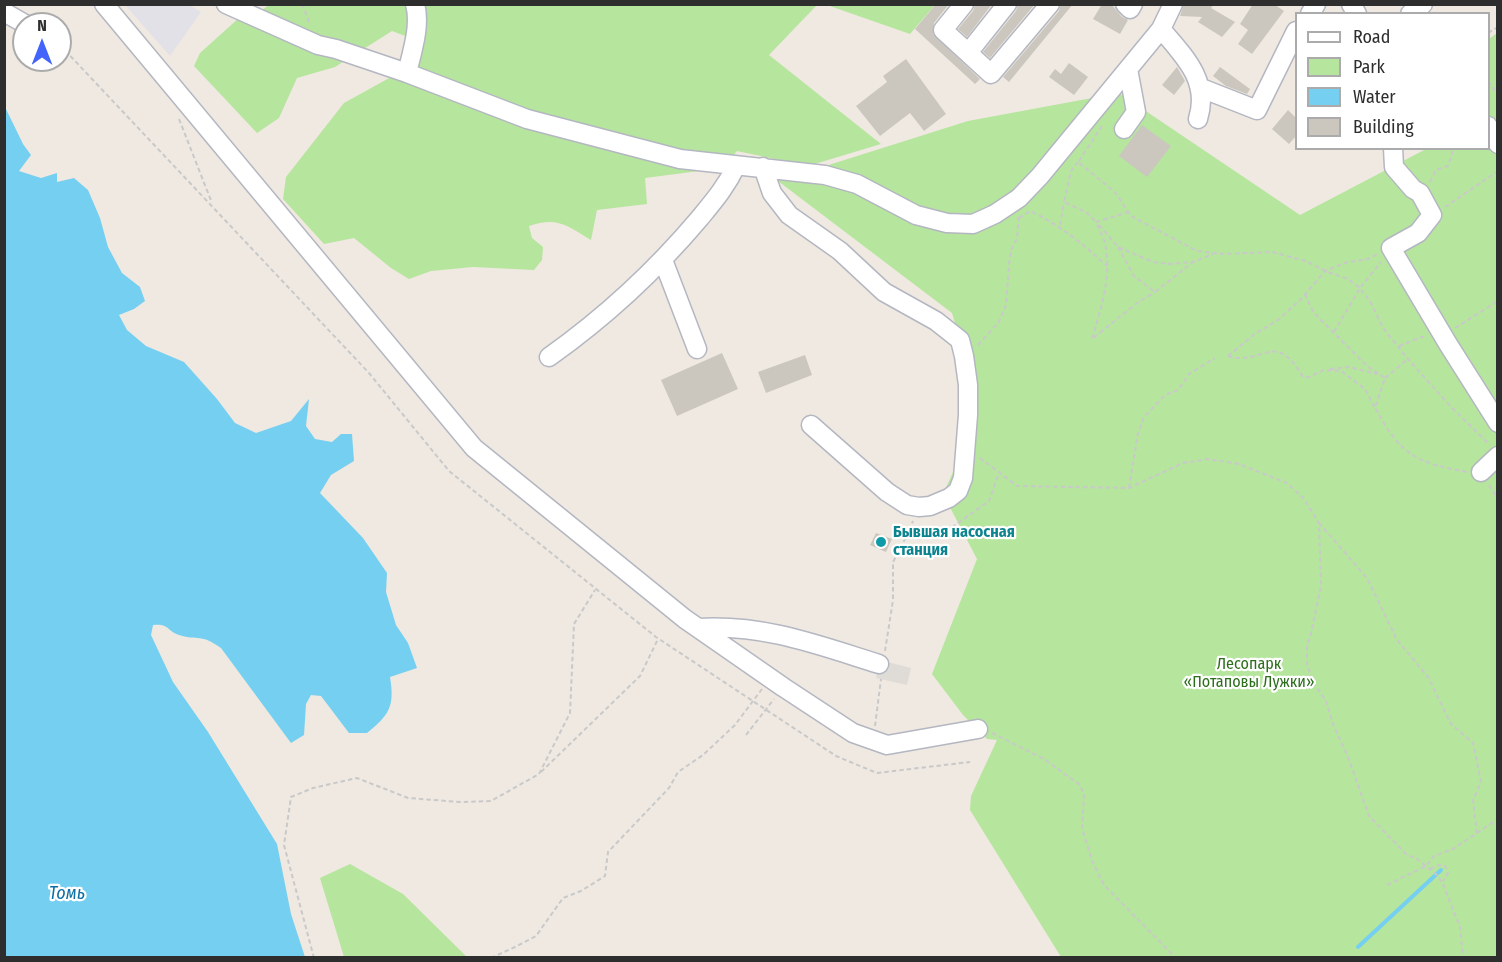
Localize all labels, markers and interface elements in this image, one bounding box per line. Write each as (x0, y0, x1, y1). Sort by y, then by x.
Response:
north arrow (12, 12, 72, 72)
legend (1295, 12, 1490, 150)
text: N (37, 16, 47, 35)
text: Road (1353, 26, 1390, 48)
text: Park (1353, 56, 1385, 78)
text: Water (1353, 86, 1396, 108)
text: Building (1353, 116, 1414, 138)
place label: Бывшая насосная станция (893, 523, 1015, 561)
marker: Бывшая насосная станция (874, 535, 888, 549)
park label: Лесопарк «Потаповы Лужки» (1184, 655, 1314, 693)
water label: Томь (49, 883, 85, 905)

